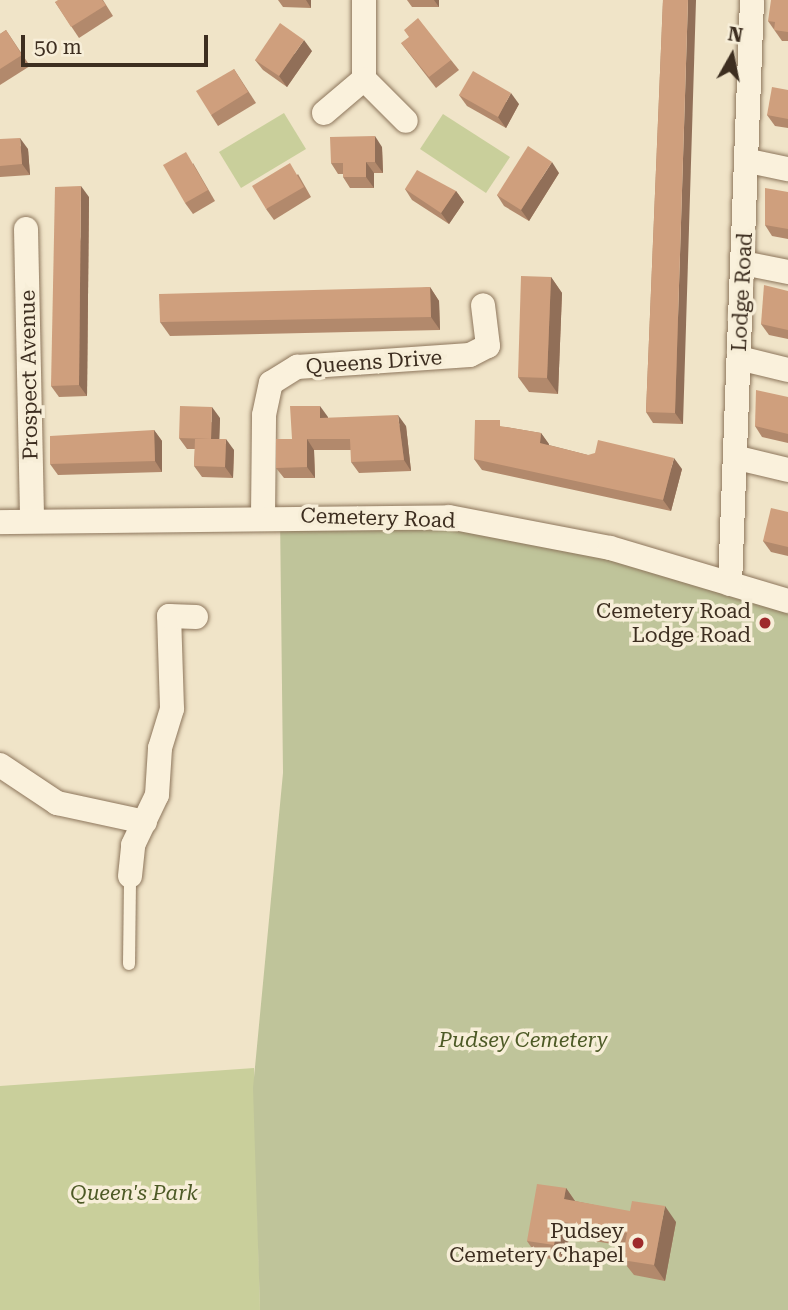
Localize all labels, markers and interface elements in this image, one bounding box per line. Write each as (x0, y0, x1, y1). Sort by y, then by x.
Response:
scale bar (24, 21, 212, 65)
north arrow (697, 21, 767, 91)
text: N (726, 22, 744, 47)
text: 50 m (34, 35, 82, 59)
street label: Lodge Road (726, 232, 758, 352)
street label: Prospect Avenue (15, 290, 43, 460)
street label: Queens Drive (305, 345, 443, 379)
street label: Cemetery Road (300, 503, 456, 533)
place label: Cemetery Road Lodge Road (596, 598, 751, 648)
marker: Cemetery Road Lodge Road (757, 615, 773, 631)
park label: Pudsey Cemetery (439, 1027, 607, 1053)
park label: Queen's Park (70, 1180, 198, 1206)
place label: Pudsey Cemetery Chapel (449, 1218, 624, 1268)
marker: Pudsey Cemetery Chapel (630, 1235, 646, 1251)

